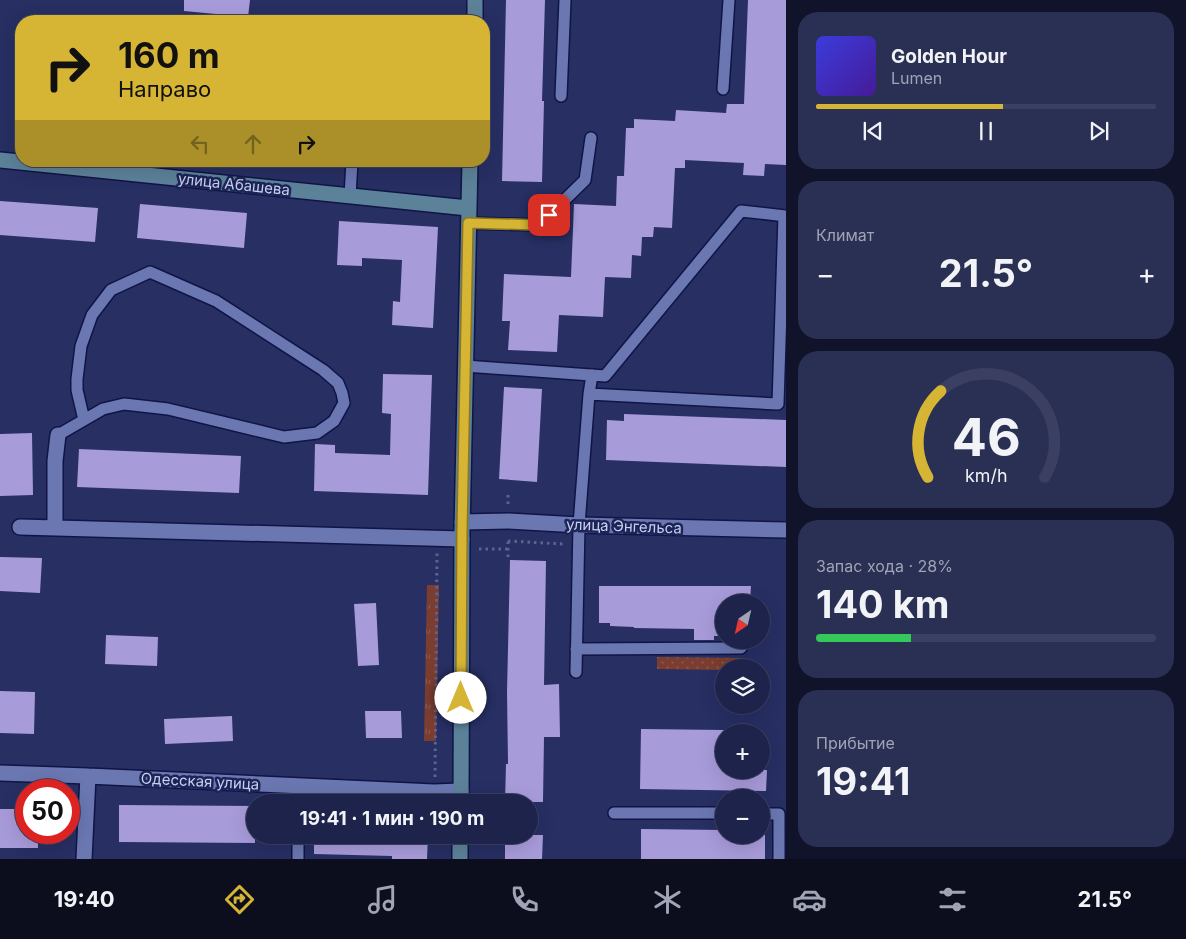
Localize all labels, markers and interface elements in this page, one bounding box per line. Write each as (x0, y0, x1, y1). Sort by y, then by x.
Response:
text: 160 m (118, 34, 220, 76)
icon: right (35, 35, 100, 100)
text: Golden Hour (891, 45, 1007, 68)
text: Lumen (891, 68, 942, 88)
text: Направо (118, 76, 211, 102)
icon: previous (859, 117, 887, 145)
icon: pause (972, 117, 1000, 145)
icon: next (1085, 117, 1113, 145)
icon: left (186, 130, 214, 158)
icon: ahead (239, 130, 267, 158)
icon: right (292, 130, 320, 158)
street label: улица Абашева (177, 169, 291, 199)
pin (528, 194, 570, 236)
icon: arrive (535, 201, 563, 229)
text: Климат (816, 225, 874, 245)
text: 21.5° (939, 250, 1033, 296)
text: − (816, 257, 835, 291)
text: + (1137, 257, 1156, 291)
text: 46 (952, 406, 1020, 469)
text: km/h (965, 465, 1007, 486)
street label: улица Энгельса (566, 514, 682, 538)
text: Запас хода · 28% (816, 556, 953, 576)
text: 140 km (816, 581, 949, 627)
north arrow (715, 594, 770, 649)
map controls (715, 594, 770, 844)
button: layers (715, 659, 770, 714)
position arrow (434, 671, 486, 723)
button: + (715, 724, 770, 779)
text: Прибытие (816, 733, 895, 753)
text: 19:41 (816, 758, 910, 804)
street label: Одесская улица (140, 768, 260, 794)
speed limit sign: 50 (15, 779, 80, 844)
button: − (715, 789, 770, 844)
text: 19:41 · 1 мин · 190 m (300, 807, 484, 830)
icon: directions (222, 882, 257, 917)
icon: music (365, 882, 400, 917)
icon: phone (507, 882, 542, 917)
icon: climate (650, 882, 685, 917)
icon: car (792, 882, 827, 917)
icon: filters (935, 882, 970, 917)
text: 19:40 (54, 886, 115, 912)
text: 21.5° (1078, 886, 1132, 912)

